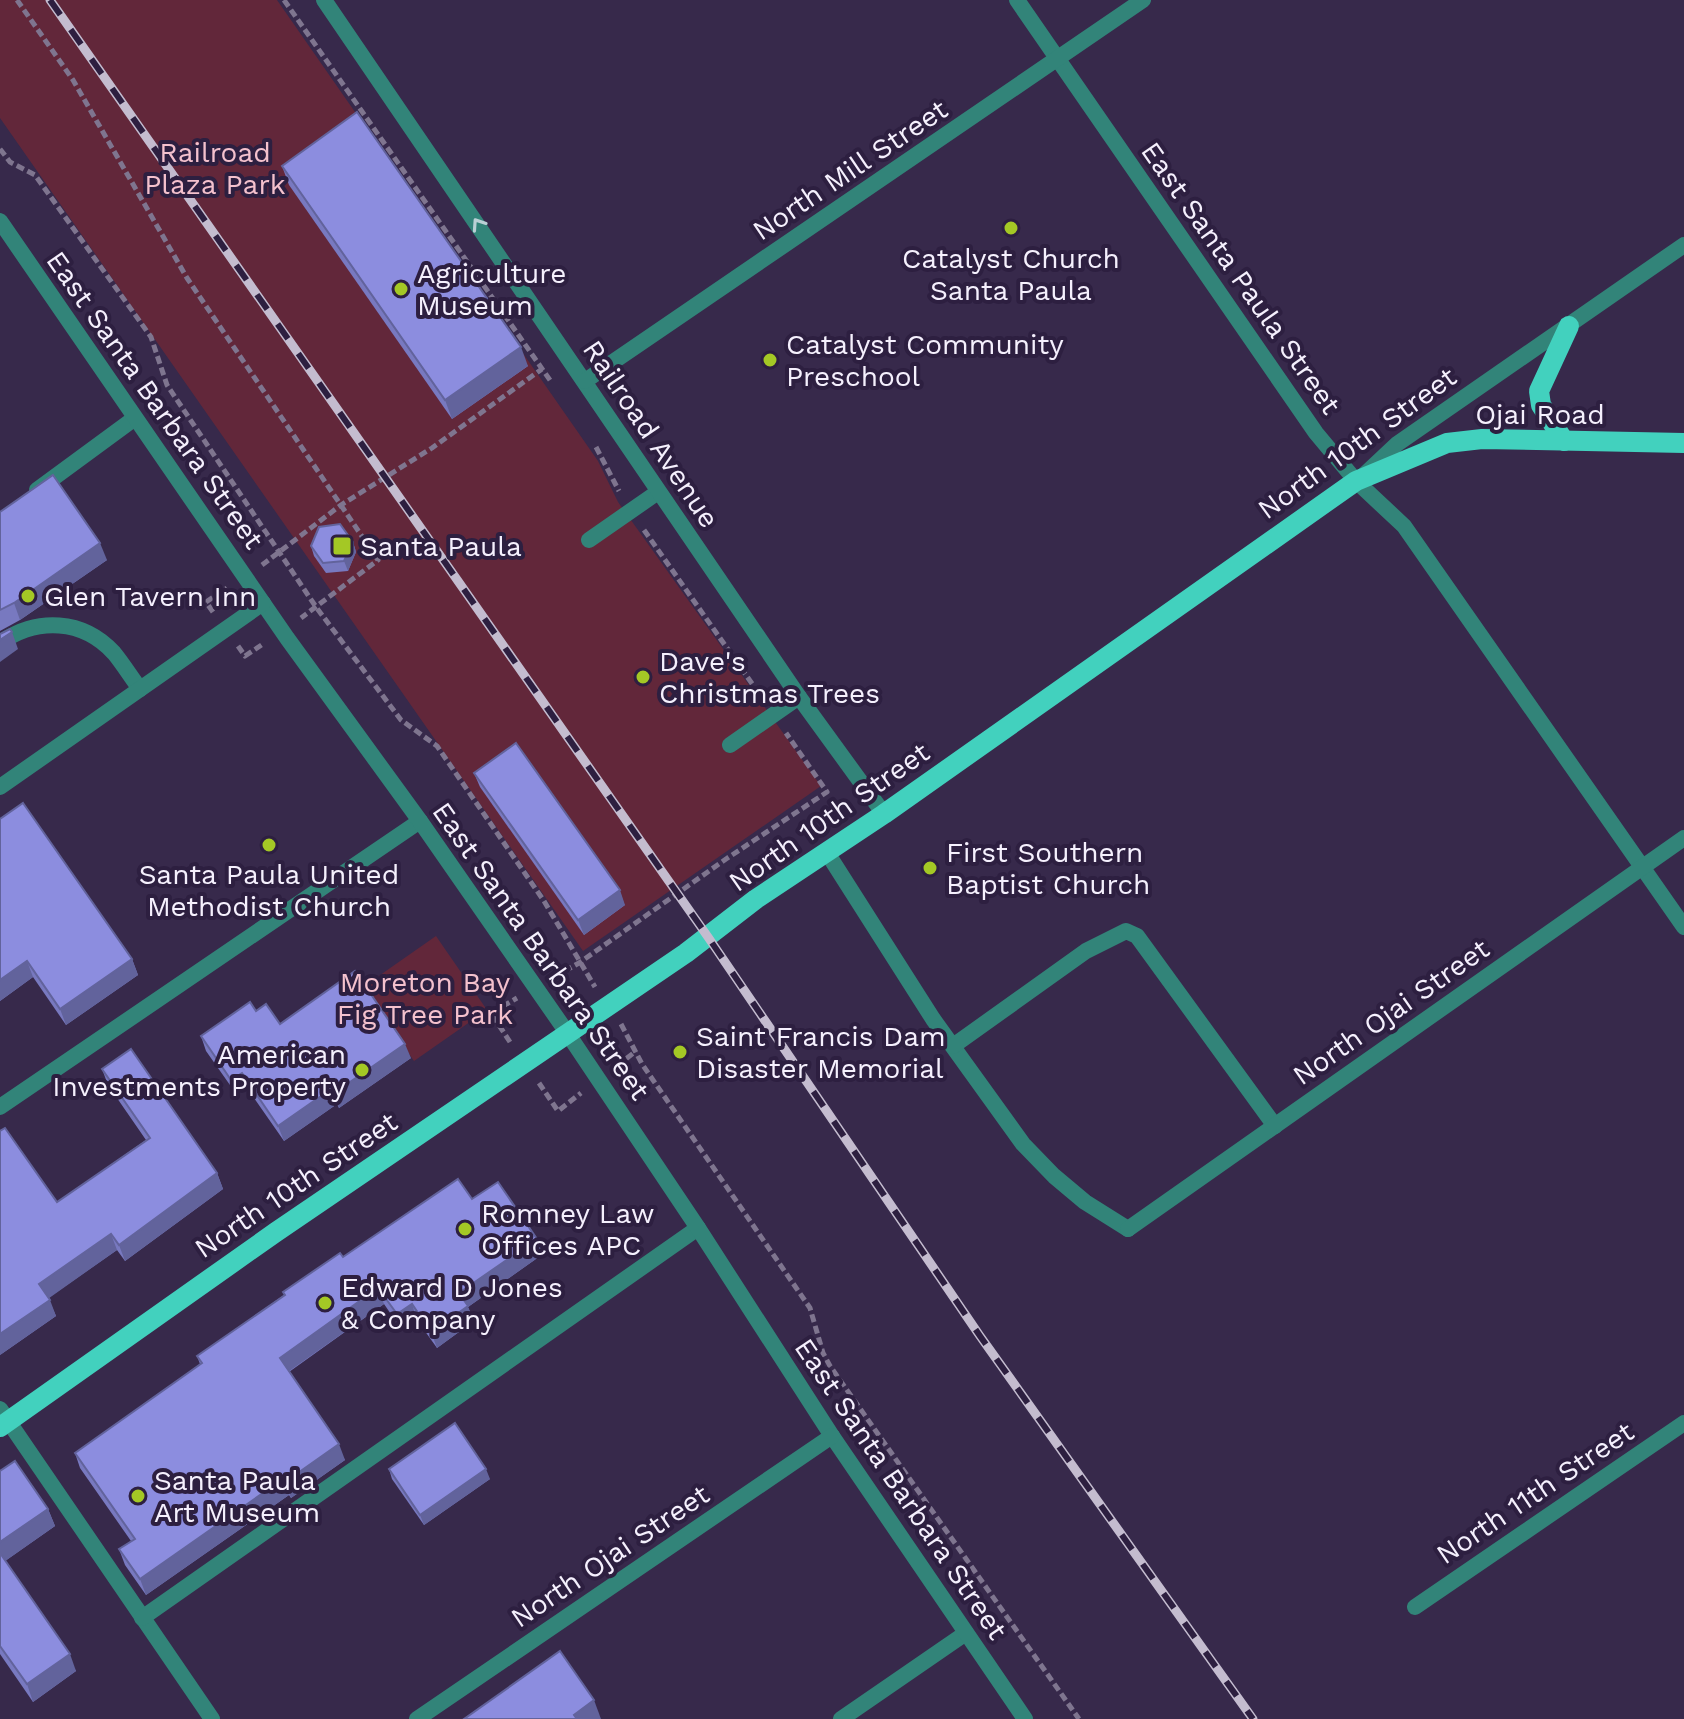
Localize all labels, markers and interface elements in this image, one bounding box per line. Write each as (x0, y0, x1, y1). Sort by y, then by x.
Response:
street label: North Mill Street (746, 93, 954, 247)
park label: Railroad Plaza Park (144, 136, 286, 201)
street label: East Santa Paula Street (1134, 136, 1348, 421)
one-way arrow (473, 219, 488, 233)
marker: Catalyst Church Santa Paula (1002, 219, 1020, 237)
place label: Catalyst Church Santa Paula (902, 242, 1120, 307)
street label: East Santa Barbara Street (39, 245, 271, 555)
place label: Agriculture Museum (417, 257, 566, 322)
marker: Agriculture Museum (392, 280, 410, 298)
place label: Catalyst Community Preschool (786, 328, 1064, 393)
street label: Railroad Avenue (576, 334, 726, 534)
marker: Catalyst Community Preschool (761, 351, 779, 369)
street label: North 10th Street (1251, 360, 1463, 526)
street label: Ojai Road (1475, 398, 1605, 431)
place label: Santa Paula (360, 530, 522, 563)
marker: Santa Paula (331, 535, 353, 557)
place label: Glen Tavern Inn (44, 580, 256, 613)
marker: Glen Tavern Inn (19, 587, 37, 605)
place label: Dave's Christmas Trees (659, 645, 880, 710)
marker: Dave's Christmas Trees (634, 668, 652, 686)
street label: North 10th Street (722, 735, 936, 898)
street label: East Santa Barbara Street (425, 796, 657, 1106)
marker: Santa Paula United Methodist Church (260, 836, 278, 854)
place label: First Southern Baptist Church (946, 836, 1150, 901)
place label: Santa Paula United Methodist Church (139, 858, 399, 923)
marker: First Southern Baptist Church (921, 859, 939, 877)
street label: North Ojai Street (1287, 932, 1496, 1092)
park label: Moreton Bay Fig Tree Park (337, 966, 513, 1031)
place label: Saint Francis Dam Disaster Memorial (696, 1020, 946, 1085)
place label: American Investments Property (52, 1038, 347, 1103)
marker: Saint Francis Dam Disaster Memorial (671, 1043, 689, 1061)
marker: American Investments Property (353, 1061, 371, 1079)
street label: North 10th Street (189, 1105, 404, 1265)
place label: Romney Law Offices APC (481, 1197, 654, 1262)
marker: Romney Law Offices APC (456, 1220, 474, 1238)
place label: Edward D Jones & Company (341, 1271, 563, 1336)
marker: Edward D Jones & Company (316, 1294, 334, 1312)
street label: East Santa Barbara Street (788, 1332, 1014, 1646)
street label: North 11th Street (1430, 1415, 1640, 1571)
place label: Santa Paula Art Museum (154, 1464, 320, 1529)
street label: North Ojai Street (505, 1477, 715, 1634)
marker: Santa Paula Art Museum (129, 1487, 147, 1505)

